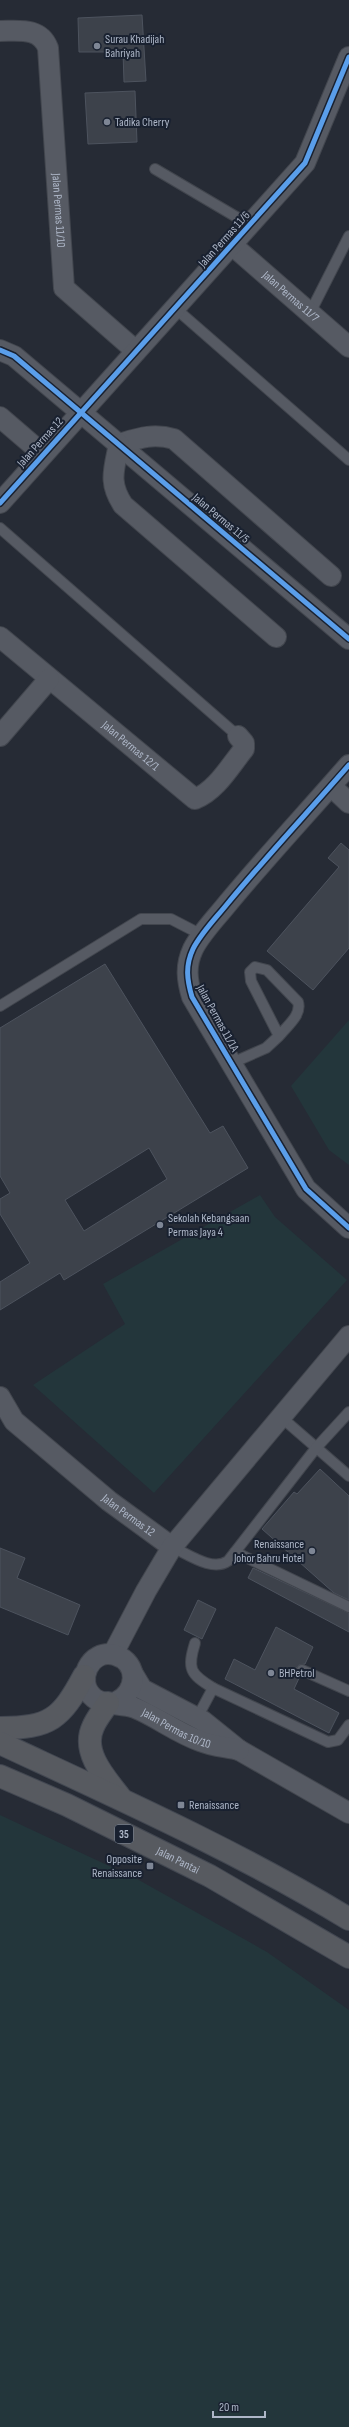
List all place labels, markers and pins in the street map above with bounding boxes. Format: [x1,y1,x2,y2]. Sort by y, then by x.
place label: Surau Khadijah Bahriyah [105,32,164,61]
marker: Surau Khadijah Bahriyah [92,41,102,51]
place label: Tadika Cherry [115,115,170,130]
marker: Tadika Cherry [102,117,112,127]
place label: Sekolah Kebangsaan Permas Jaya 4 [168,1211,249,1240]
marker: Sekolah Kebangsaan Permas Jaya 4 [155,1220,165,1230]
place label: Renaissance Johor Bahru Hotel [233,1537,304,1566]
marker: Renaissance Johor Bahru Hotel [307,1546,317,1556]
place label: BHPetrol [279,1666,314,1681]
marker: BHPetrol [266,1668,276,1678]
place label: Renaissance [189,1798,239,1813]
marker: Renaissance [176,1800,186,1810]
place label: Opposite Renaissance [92,1852,142,1881]
marker: Opposite Renaissance [145,1861,155,1871]

